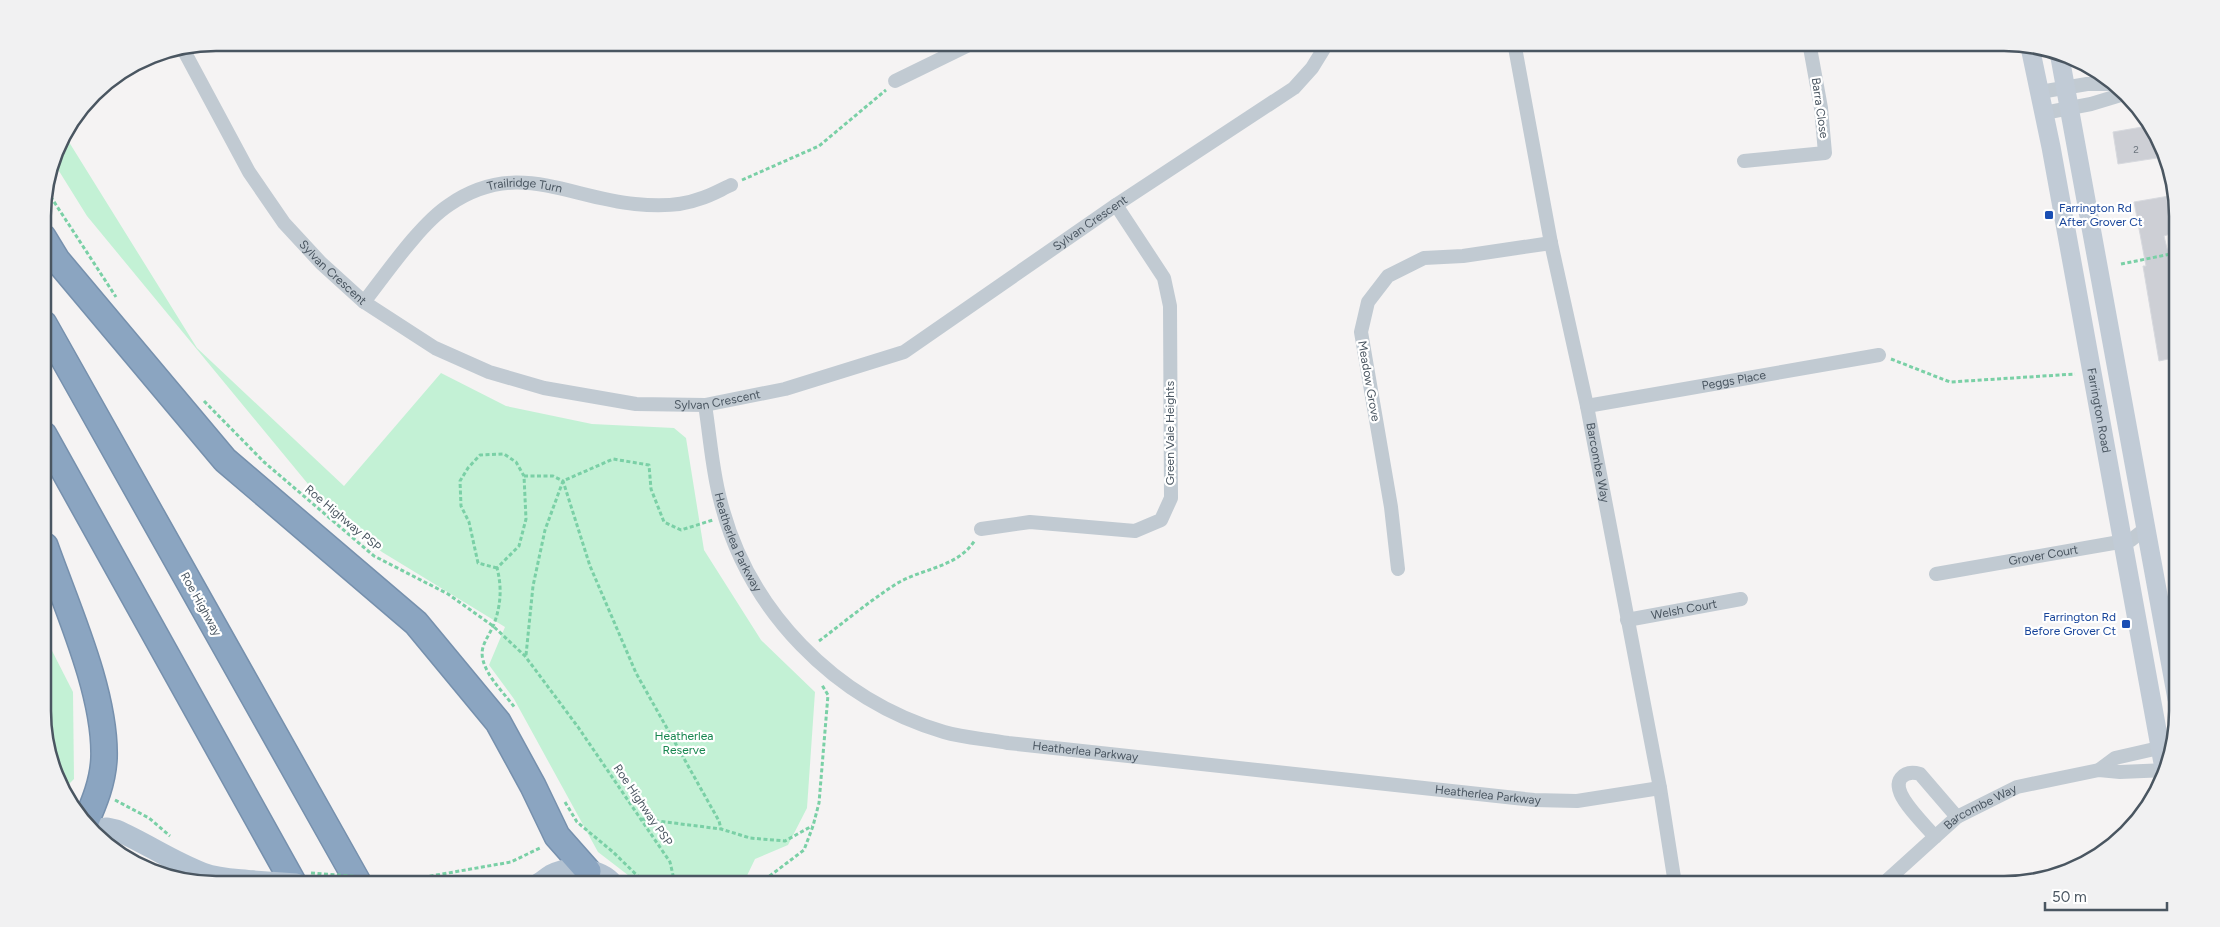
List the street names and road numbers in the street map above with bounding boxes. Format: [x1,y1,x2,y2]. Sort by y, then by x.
street label: Barra Close [1809,77,1831,140]
street label: Trailridge Turn [486,176,564,196]
street label: Sylvan Crescent [1050,192,1130,254]
street label: Sylvan Crescent [296,237,370,308]
street label: Meadow Grove [1355,340,1383,423]
street label: Farrington Road [2084,367,2113,454]
street label: Peggs Place [1701,368,1767,393]
street label: Green Vale Heights [1163,380,1177,485]
street label: Sylvan Crescent [674,387,762,412]
street label: Barcombe Way [1583,421,1612,505]
street label: Roe Highway PSP [302,482,384,554]
street label: Heatherlea Parkway [712,491,765,595]
street label: Grover Court [2007,542,2080,568]
street label: Roe Highway [178,570,225,639]
street label: Welsh Court [1650,597,1718,622]
street label: Heatherlea Parkway [1032,739,1140,764]
street label: Roe Highway PSP [611,762,675,848]
street label: Barcombe Way [1941,781,2020,833]
street label: Heatherlea Parkway [1434,782,1542,807]

